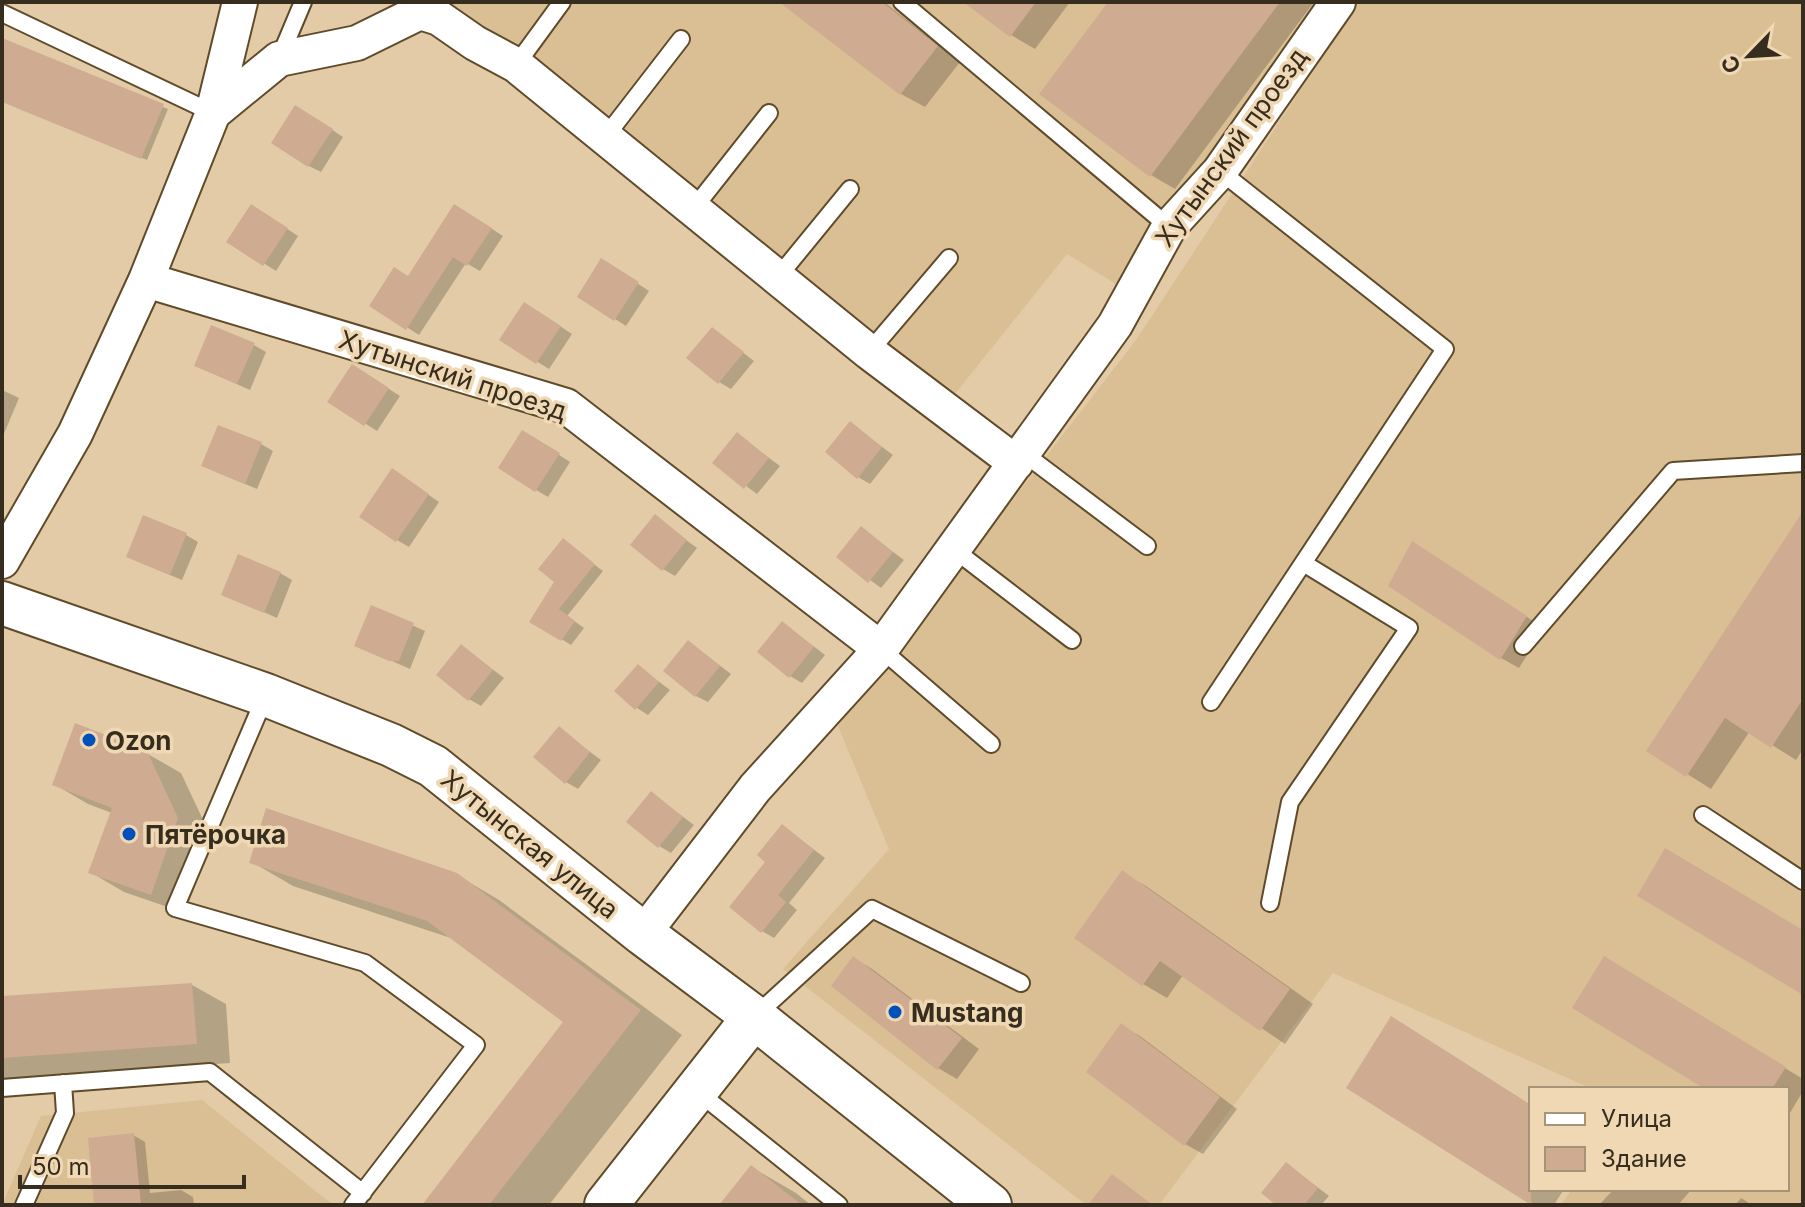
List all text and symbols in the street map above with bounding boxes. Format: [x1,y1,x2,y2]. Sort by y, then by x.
north arrow [1709,16,1789,96]
street label: Хутынский проезд [1149,42,1313,252]
text: С [1716,52,1746,77]
street label: Хутынский проезд [335,324,571,426]
place label: Ozon [105,725,172,756]
marker: Ozon [80,731,98,749]
street label: Хутынская улица [435,763,625,925]
place label: Пятёрочка [145,819,286,850]
marker: Пятёрочка [120,825,138,843]
place label: Mustang [911,997,1023,1028]
marker: Mustang [886,1003,904,1021]
legend [1529,1087,1789,1191]
text: Улица [1601,1104,1672,1133]
scale bar [20,1139,244,1189]
text: Здание [1601,1144,1687,1173]
text: 50 m [32,1152,90,1181]

